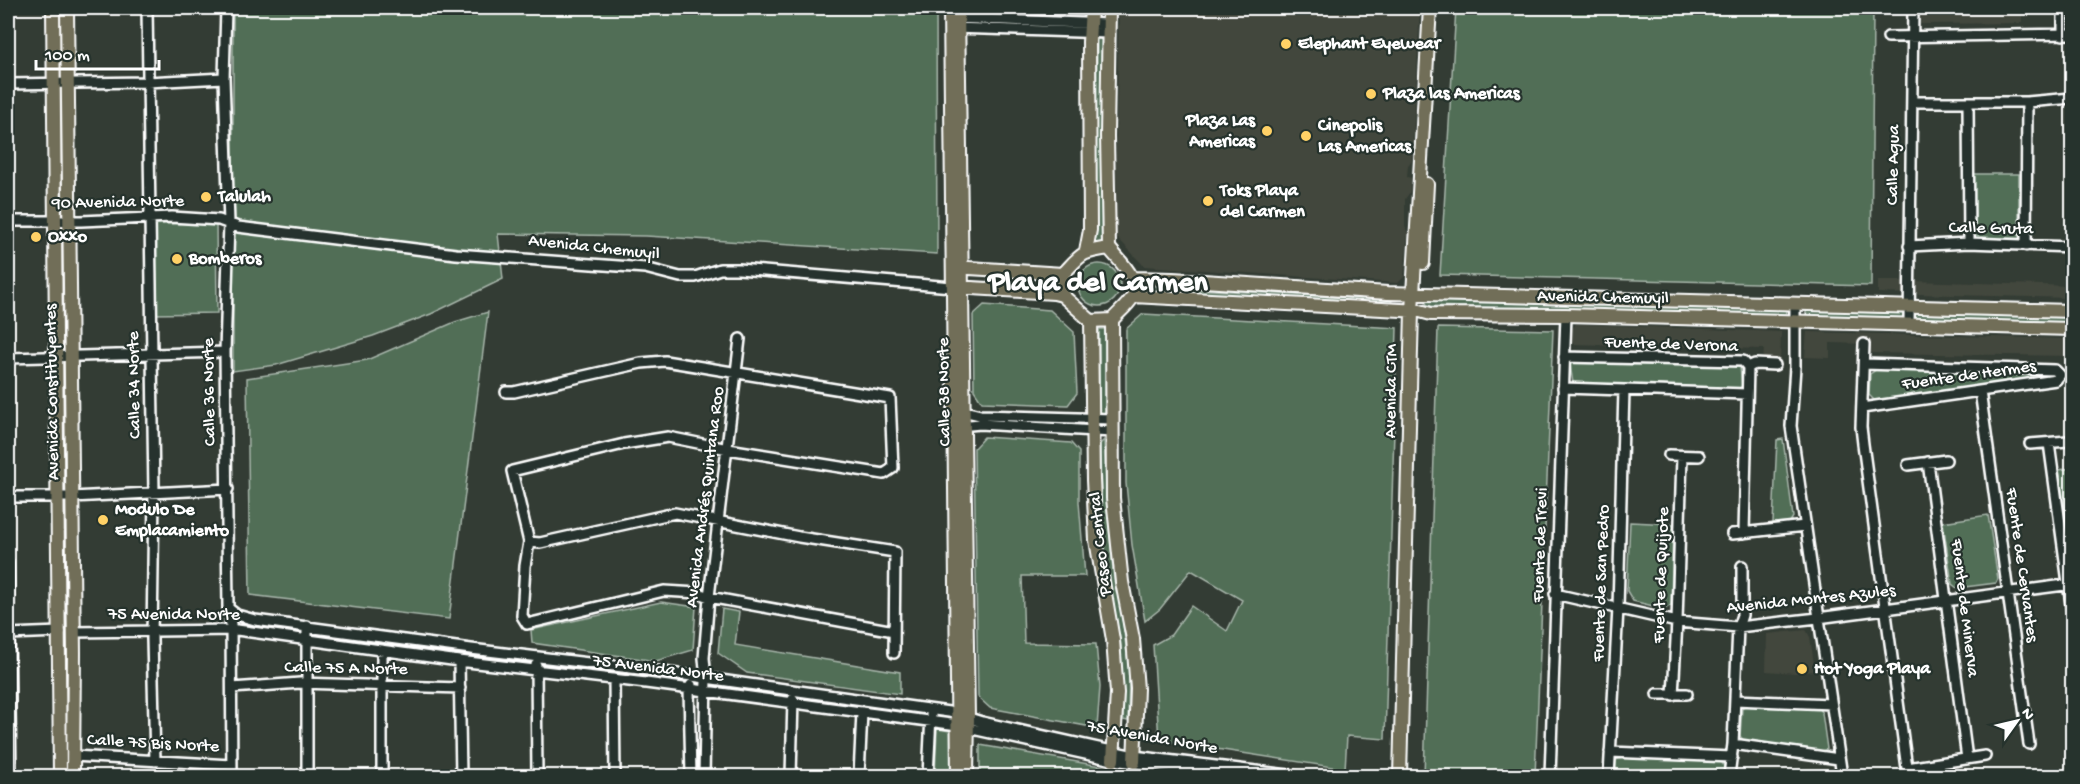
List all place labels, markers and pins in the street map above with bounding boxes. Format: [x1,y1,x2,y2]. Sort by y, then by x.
place label: Elephant Eyewear [1298,34,1443,55]
marker: Elephant Eyewear [1279,37,1293,51]
place label: Plaza las Americas [1382,84,1521,105]
marker: Plaza las Americas [1364,87,1378,101]
place label: Plaza Las Americas [1185,111,1256,153]
place label: Cinepolis Las Americas [1317,116,1413,158]
marker: Plaza Las Americas [1260,124,1274,138]
marker: Cinepolis Las Americas [1299,129,1313,143]
place label: Toks Playa del Carmen [1218,181,1305,223]
place label: Talulah [216,187,271,208]
marker: Talulah [199,190,213,204]
marker: Toks Playa del Carmen [1201,194,1215,208]
place label: Oxxo [48,227,88,248]
marker: Oxxo [29,230,43,244]
place label: Bomberos [188,249,263,270]
marker: Bomberos [170,252,184,266]
place label: Modulo De Emplacamiento [115,500,230,542]
marker: Modulo De Emplacamiento [96,513,110,527]
place label: Hot Yoga Playa [1814,659,1931,680]
marker: Hot Yoga Playa [1795,662,1809,676]

